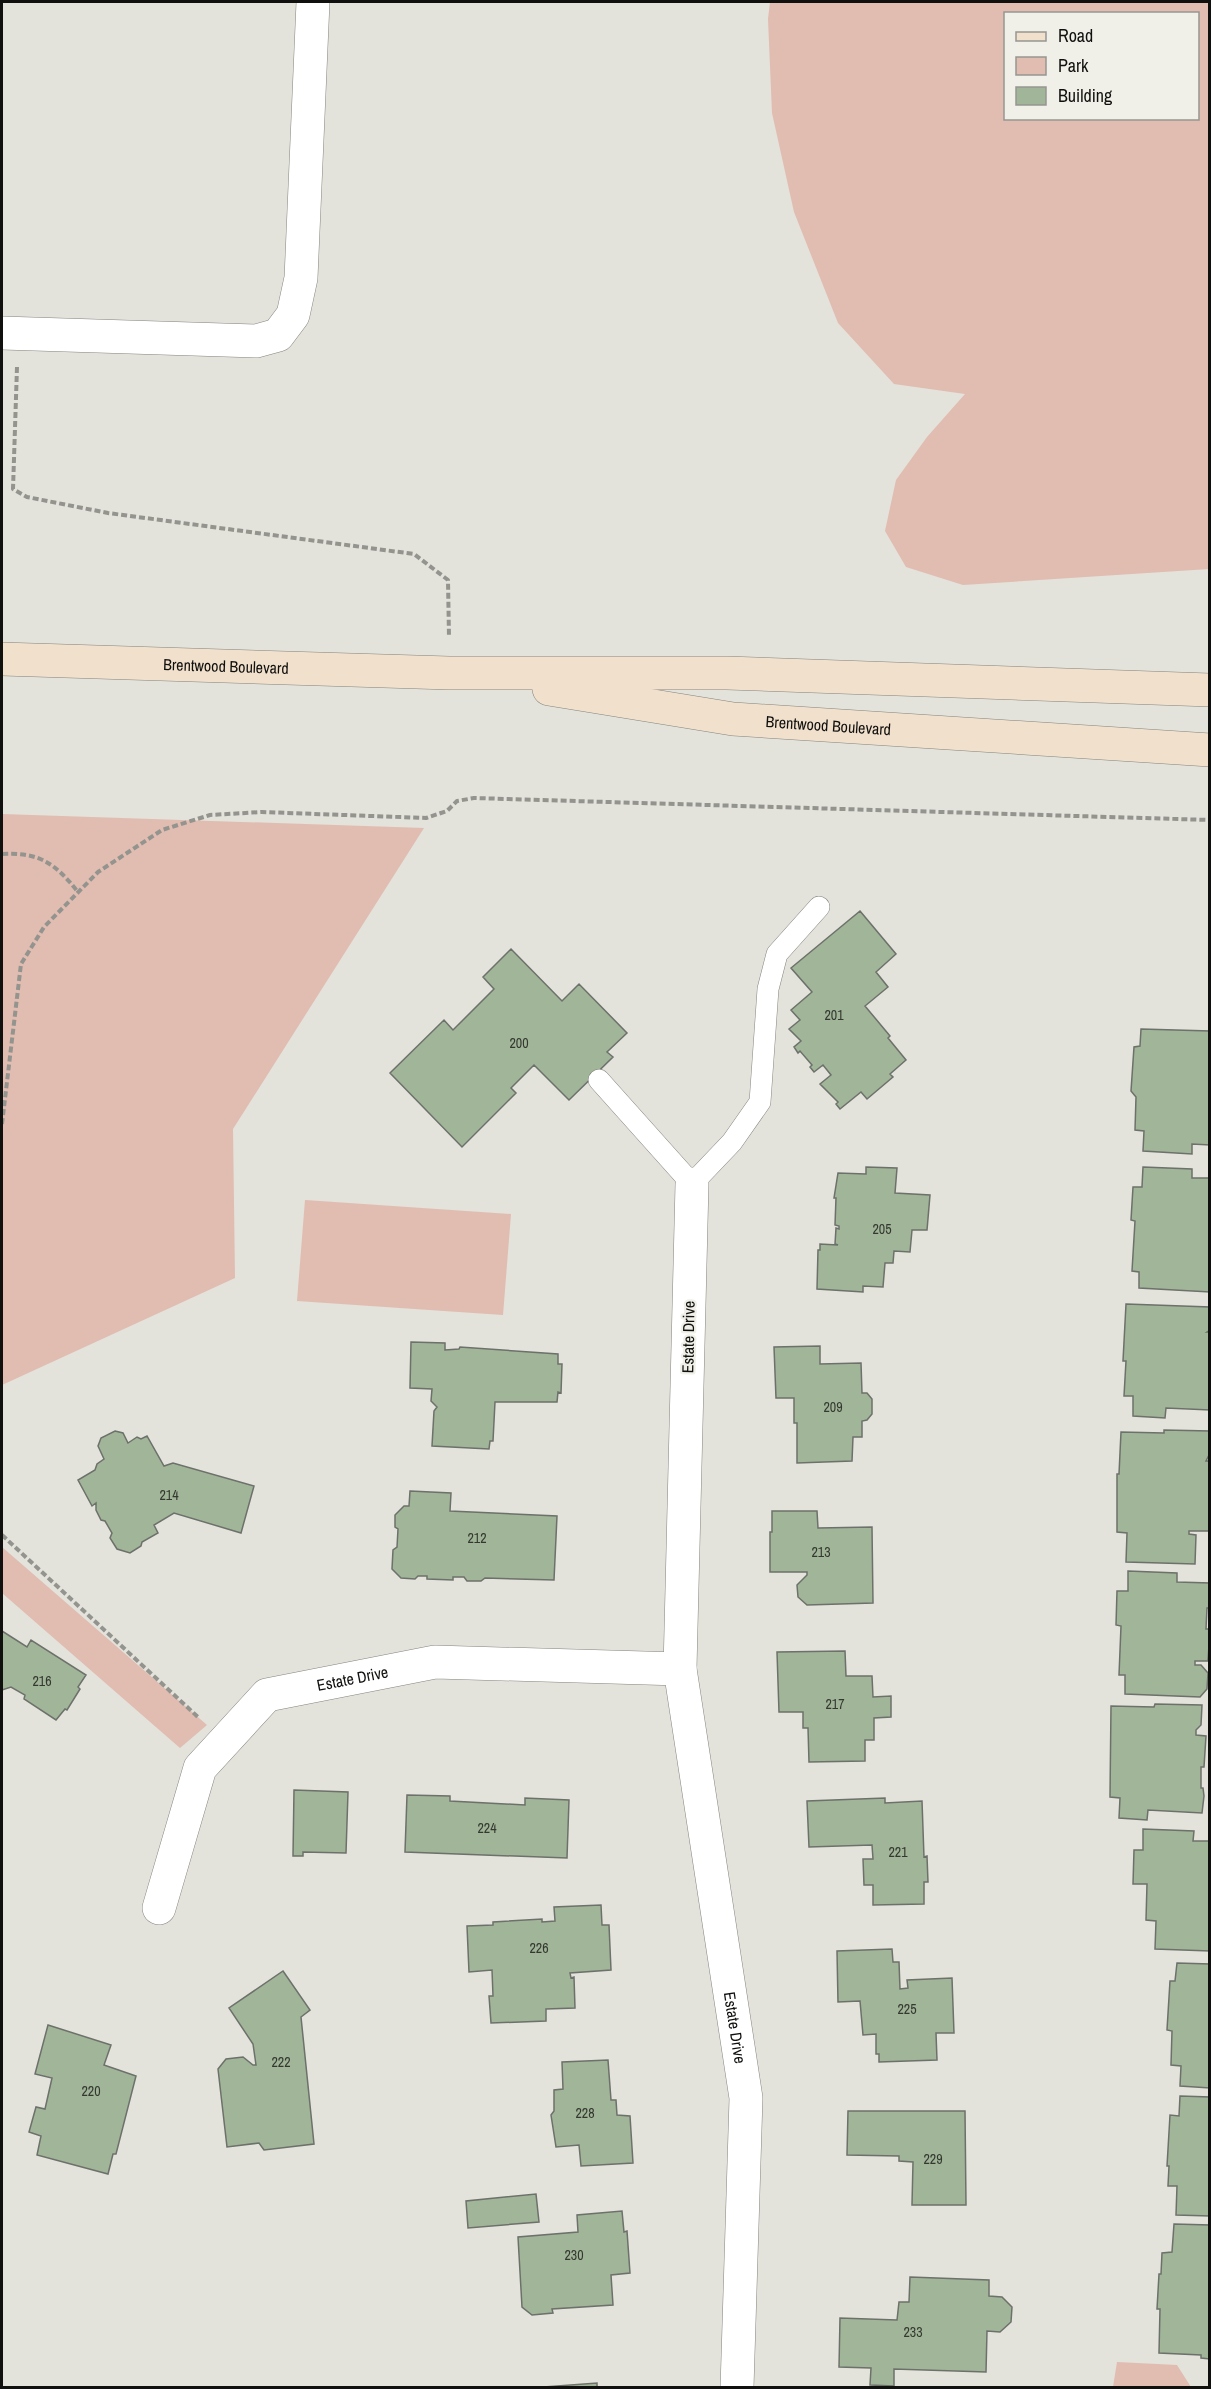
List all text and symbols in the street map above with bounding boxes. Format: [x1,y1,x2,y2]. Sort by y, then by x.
legend [1004,12,1199,120]
text: Road [1058,23,1093,48]
text: Park [1058,53,1089,78]
text: Building [1058,83,1113,108]
street label: Brentwood Boulevard [163,653,289,679]
street label: Brentwood Boulevard [765,710,892,740]
house number: 201 [824,1006,844,1024]
house number: 200 [509,1034,529,1052]
house number: 205 [872,1220,892,1238]
street label: Estate Drive [676,1301,700,1373]
house number: 209 [823,1398,843,1416]
house number: 214 [159,1486,179,1504]
house number: 212 [467,1529,487,1547]
house number: 213 [811,1543,831,1561]
street label: Estate Drive [315,1660,390,1696]
house number: 216 [32,1672,52,1690]
house number: 217 [825,1695,845,1713]
house number: 224 [477,1819,497,1837]
house number: 221 [888,1843,908,1861]
house number: 226 [529,1939,549,1957]
street label: Estate Drive [719,1990,752,2065]
house number: 225 [897,2000,917,2018]
house number: 222 [271,2053,291,2071]
house number: 220 [81,2082,101,2100]
house number: 228 [575,2104,595,2122]
house number: 229 [923,2150,943,2168]
house number: 230 [564,2246,584,2264]
house number: 233 [903,2323,923,2341]

